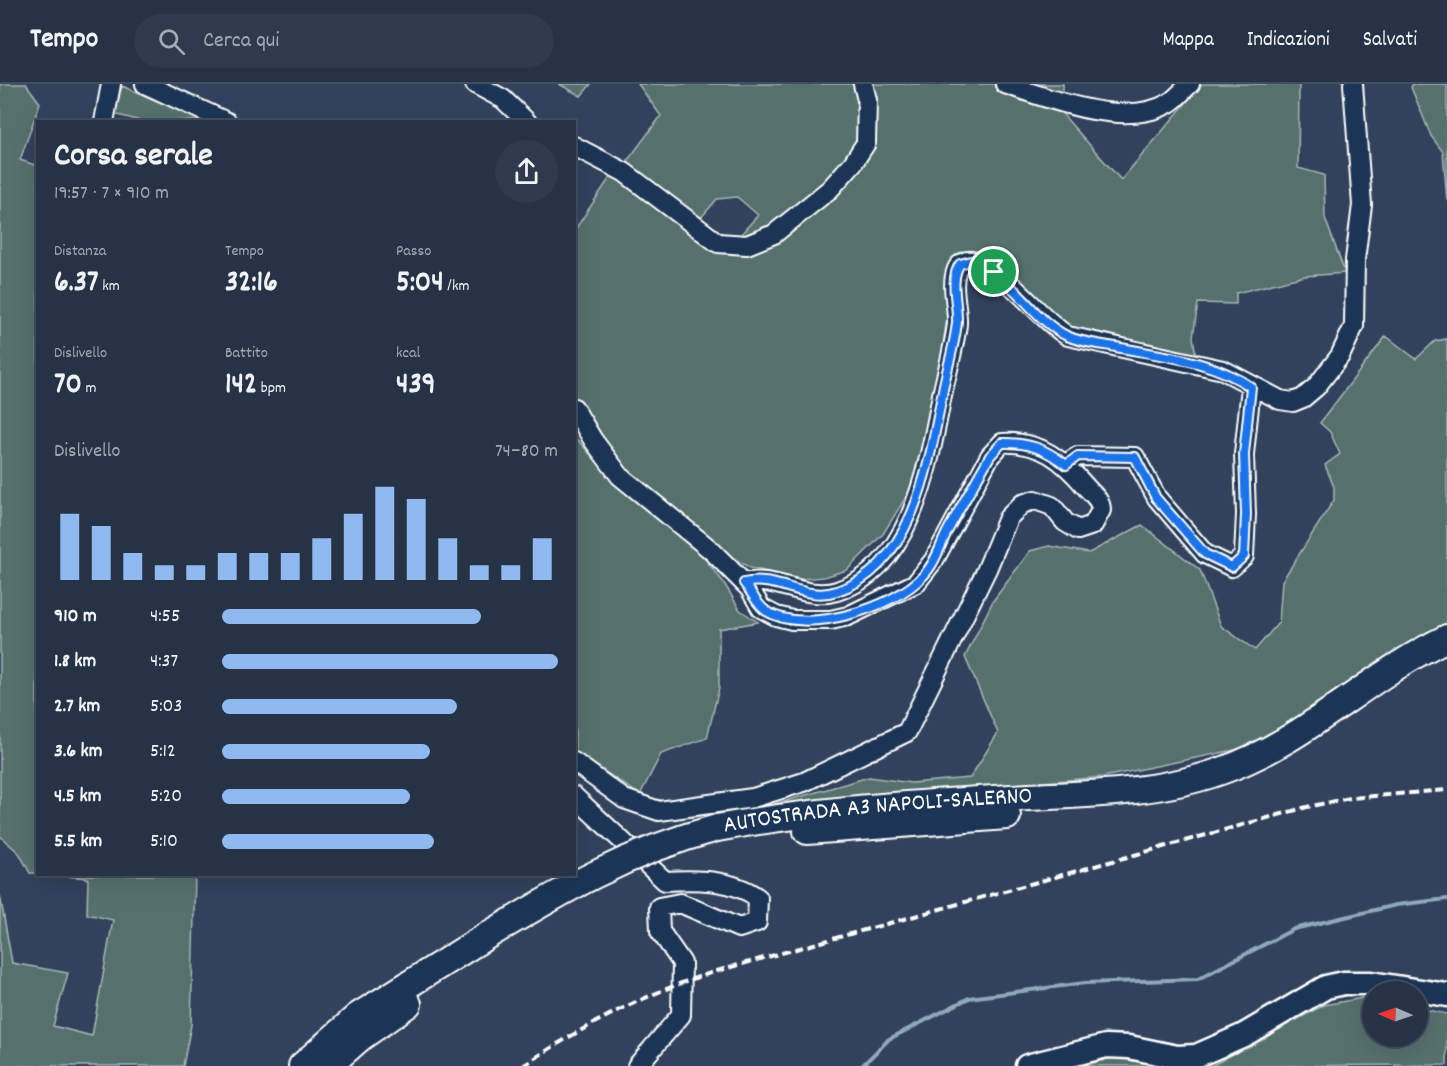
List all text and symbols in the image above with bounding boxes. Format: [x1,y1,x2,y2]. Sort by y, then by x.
search box [134,14,554,68]
text: Tempo [30,21,98,61]
icon: search [155,25,188,58]
text: Cerca qui [203,26,279,57]
text: Mappa [1162,26,1214,56]
text: Indicazioni [1247,26,1330,56]
text: Salvati [1363,26,1417,56]
text: Corsa serale [54,134,213,181]
button: share [495,140,558,203]
text: 19:57 · 7 × 910 m [54,180,169,208]
text: Distanza [54,240,106,263]
text: Tempo [225,240,264,263]
text: Passo [396,240,431,263]
pin [968,246,1019,297]
icon: arrive [977,255,1010,288]
text: 6.37 [54,263,99,306]
text: 32:16 [225,263,278,306]
text: 5:04 [396,263,444,306]
text: km [99,275,120,298]
text: /km [444,275,469,298]
text: Dislivello [54,342,107,365]
text: Battito [225,342,268,365]
text: kcal [396,342,420,365]
text: 70 [54,365,82,408]
text: 142 [225,365,257,408]
text: 439 [396,365,436,408]
text: m [82,377,97,400]
text: bpm [257,377,286,400]
text: Dislivello [54,438,120,466]
text: 74–80 m [495,438,558,466]
text: 910 m [54,603,97,631]
text: 4:55 [150,603,180,631]
text: 1.8 km [54,648,96,676]
text: 4:37 [150,648,178,676]
text: 2.7 km [54,693,100,721]
text: 5:03 [150,693,182,721]
text: 3.6 km [54,738,103,766]
text: 5:12 [150,738,176,766]
street label: AUTOSTRADA A3 NAPOLI-SALERNO [721,780,1033,843]
text: 4.5 km [54,783,101,811]
text: 5:20 [150,783,182,811]
text: 5.5 km [54,828,102,856]
text: 5:10 [150,828,178,856]
north arrow [1362,981,1428,1047]
map controls [1362,981,1428,1047]

